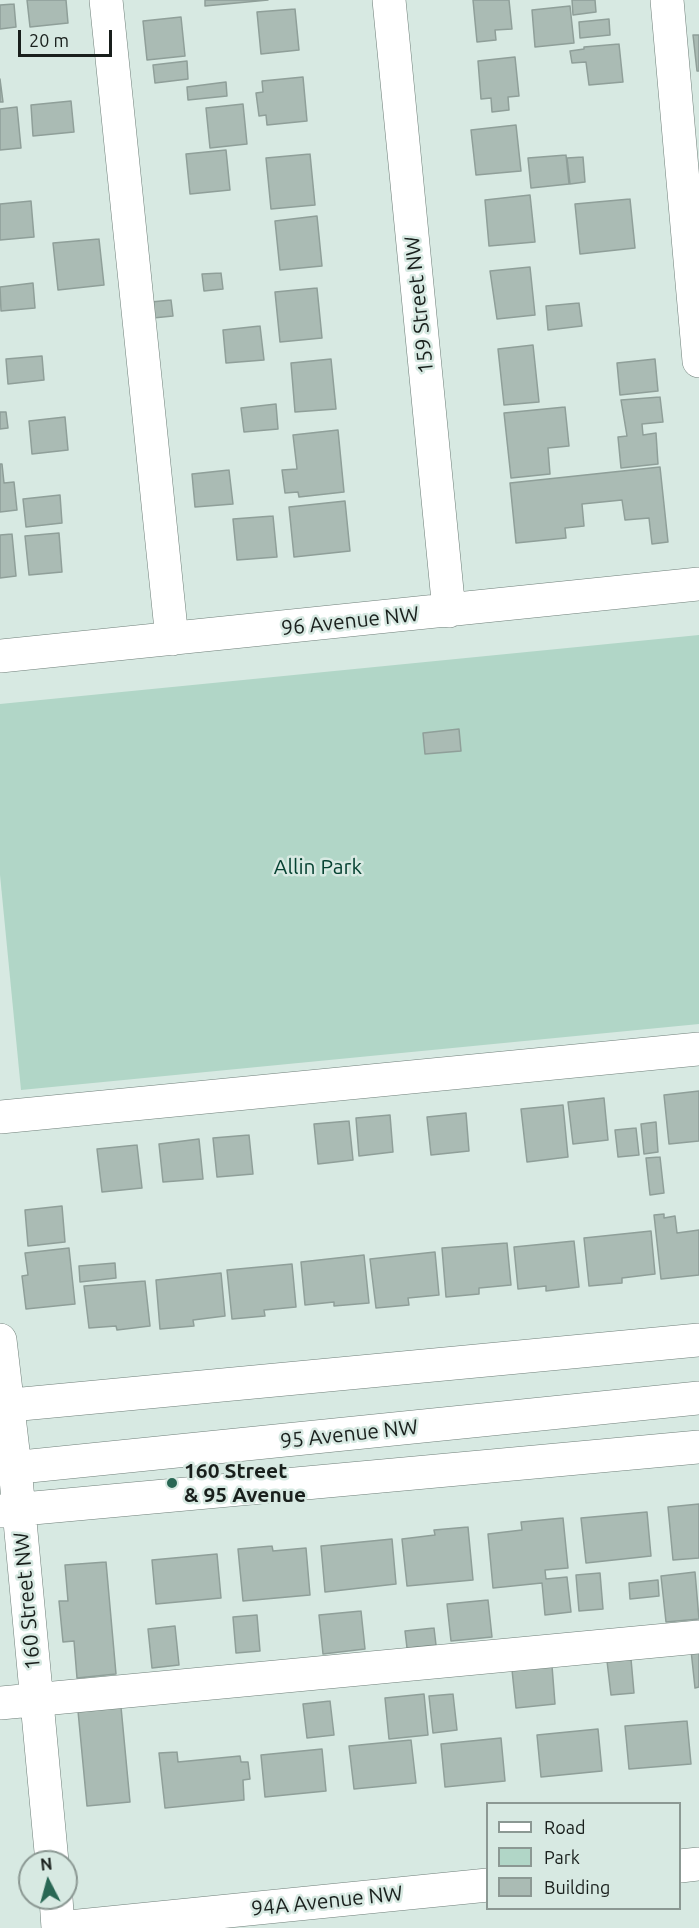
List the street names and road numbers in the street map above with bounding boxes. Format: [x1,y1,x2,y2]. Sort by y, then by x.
street label: 159 Street NW [399,235,439,375]
street label: 96 Avenue NW [280,601,420,641]
street label: 95 Avenue NW [279,1414,419,1454]
street label: 160 Street NW [8,1531,46,1671]
street label: 94A Avenue NW [250,1881,404,1921]

